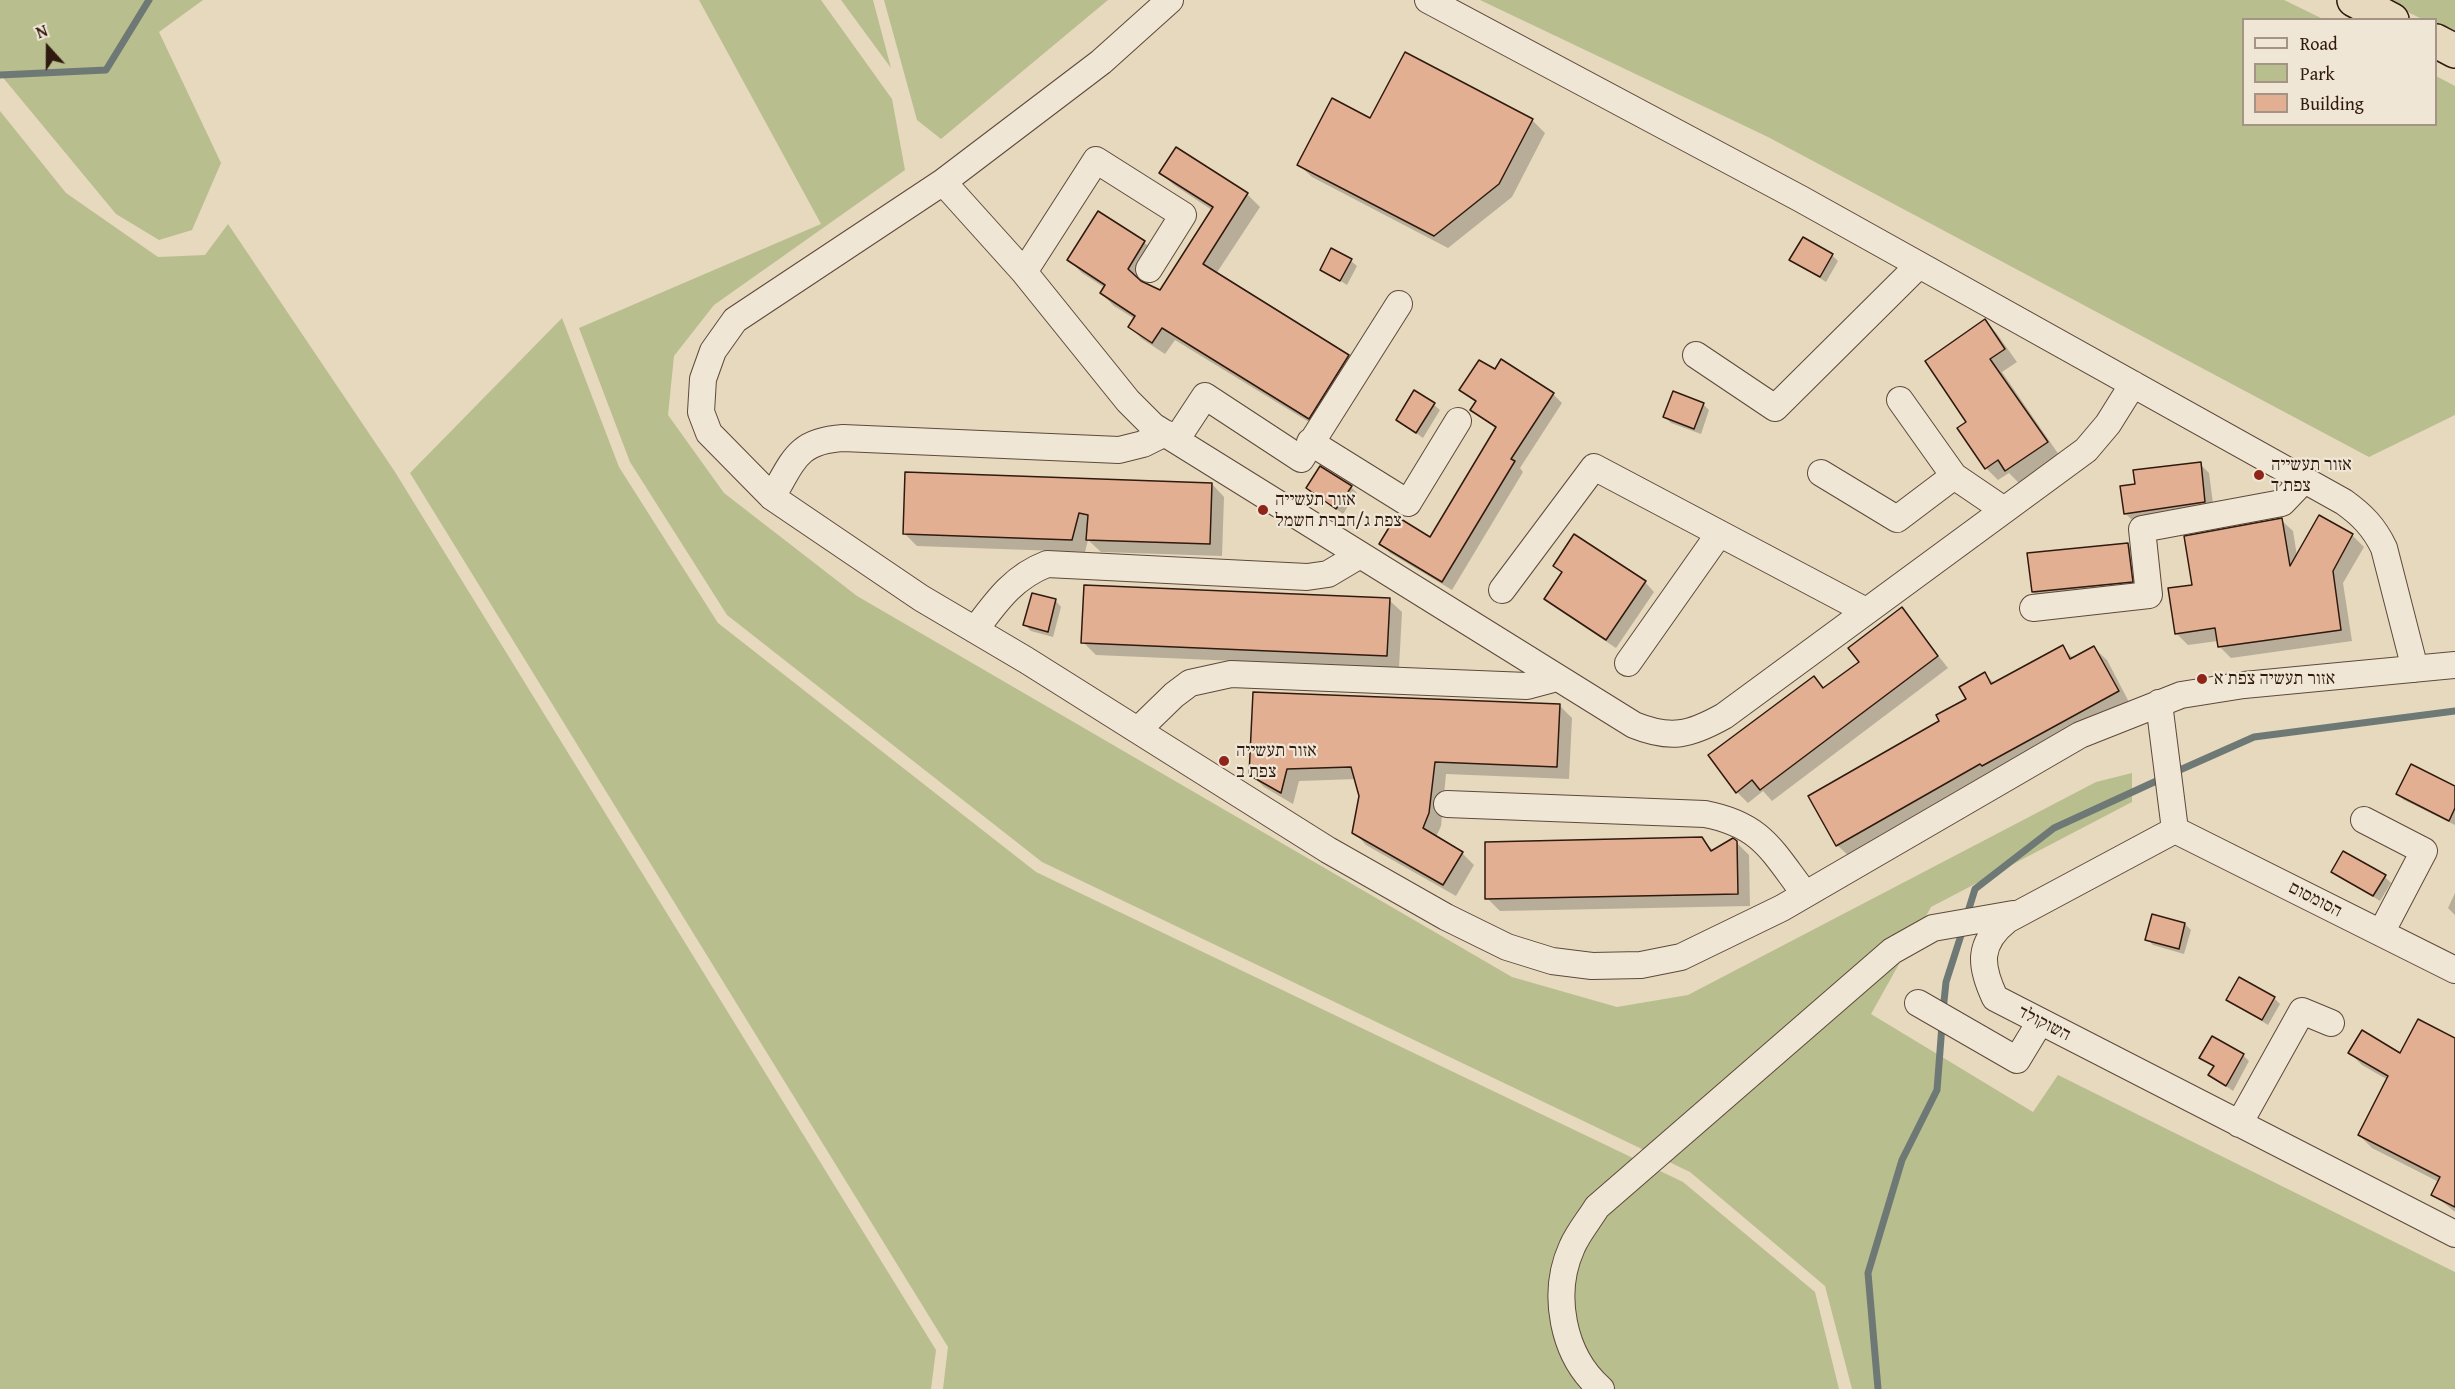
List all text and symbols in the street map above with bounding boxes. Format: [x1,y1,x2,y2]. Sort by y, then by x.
north arrow [18,18,78,78]
text: N [32,18,51,44]
legend [2242,18,2437,126]
text: Road [2300,30,2338,57]
text: Park [2300,60,2335,87]
text: Building [2300,90,2364,117]
place label: אזור תעשייה צפת ד [2271,454,2352,496]
marker: אזור תעשייה צפת ד [2252,468,2266,482]
place label: אזור תעשייה צפת ג/חברת חשמל [1275,489,1402,532]
marker: אזור תעשייה צפת ג/חברת חשמל [1256,503,1270,517]
place label: אזור תעשיה צפת א [2214,668,2335,690]
marker: אזור תעשיה צפת א [2195,672,2209,686]
place label: אזור תעשייה צפת ב [1236,740,1317,783]
marker: אזור תעשייה צפת ב [1217,754,1231,768]
street label: הסומסום [2285,877,2345,923]
street label: השוקולד [2014,1002,2074,1046]

